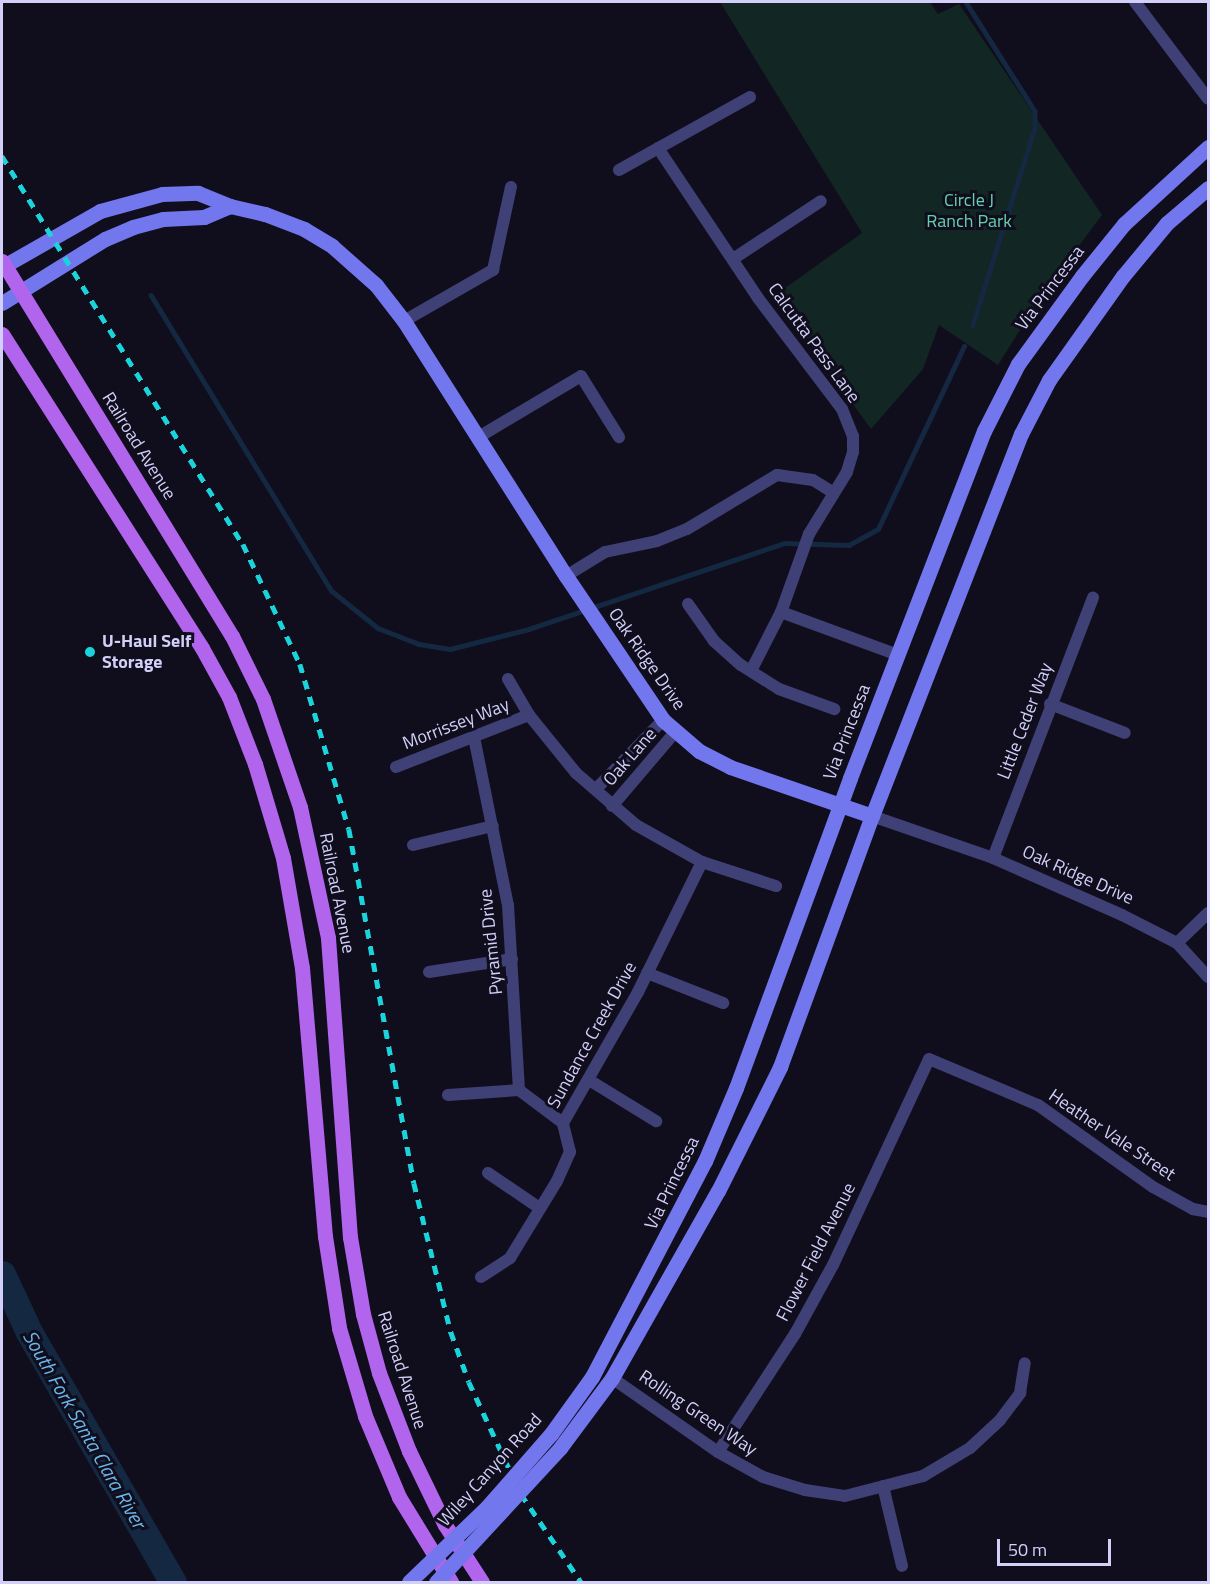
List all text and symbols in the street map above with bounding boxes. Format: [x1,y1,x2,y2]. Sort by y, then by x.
park label: Circle J Ranch Park [926,190,1012,232]
street label: Via Princessa [1011,241,1089,335]
street label: Calcutta Pass Lane [763,279,865,407]
street label: Railroad Avenue [97,388,181,504]
street label: Oak Ridge Drive [604,604,690,714]
place label: U-Haul Self Storage [102,631,192,674]
marker: U-Haul Self Storage [83,645,97,659]
street label: Little Ceder Way [993,660,1057,782]
street label: Via Princessa [819,681,875,783]
street label: Morrissey Way [400,694,512,754]
street label: Oak Lane [599,724,661,790]
street label: Railroad Avenue [315,831,359,955]
street label: Oak Ridge Drive [1019,841,1137,909]
street label: Pyramid Drive [475,888,507,996]
street label: Sundance Creek Drive [543,958,641,1112]
street label: Heather Vale Street [1045,1085,1179,1185]
street label: Via Princessa [640,1133,704,1233]
street label: Flower Field Avenue [772,1179,860,1325]
street label: Railroad Avenue [373,1308,431,1432]
water label: South Fork Santa Clara River [18,1326,152,1532]
street label: Rolling Green Way [635,1366,761,1460]
street label: Wiley Canyon Road [434,1409,546,1531]
scale bar [1000,1527,1114,1565]
text: 50 m [1008,1536,1047,1563]

